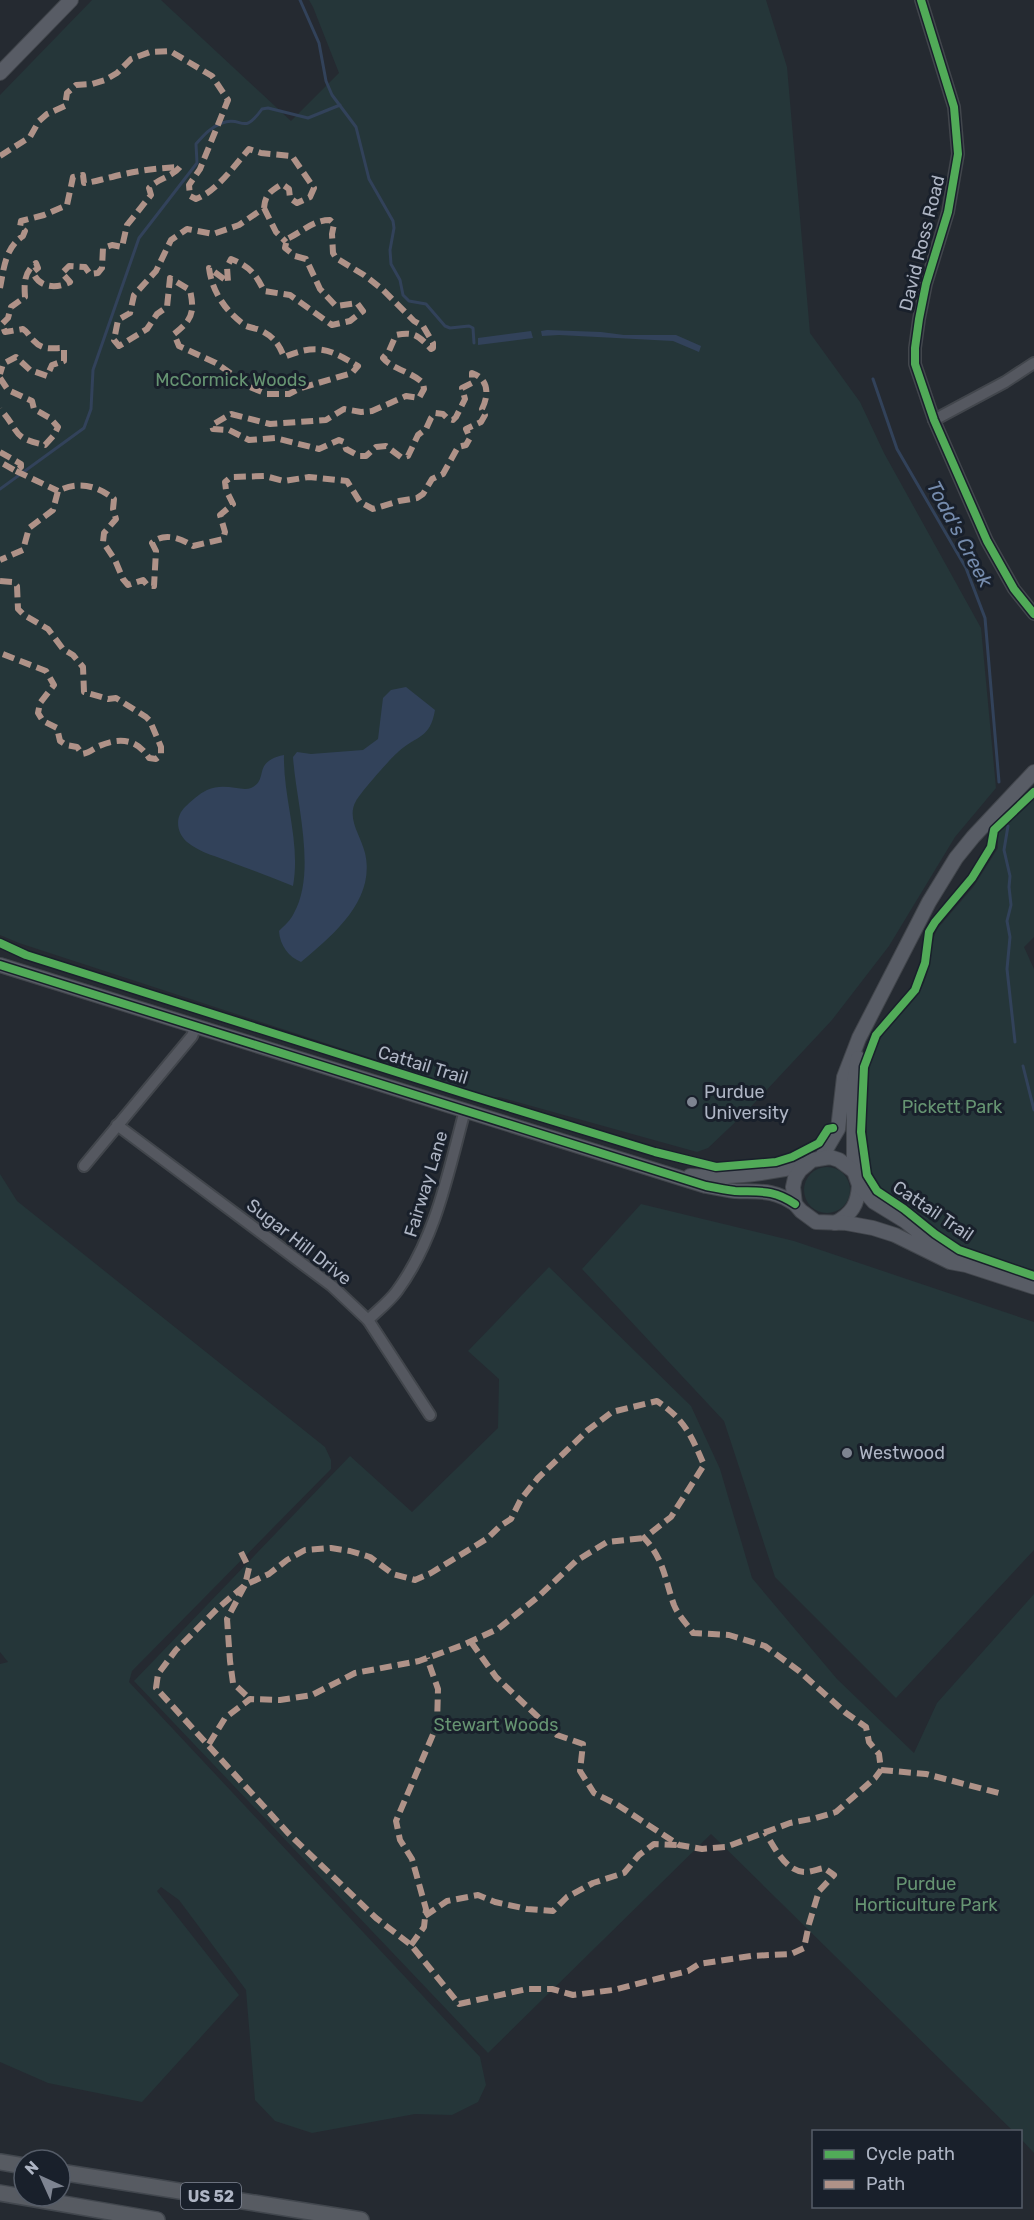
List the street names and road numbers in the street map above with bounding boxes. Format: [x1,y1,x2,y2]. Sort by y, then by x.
street label: David Ross Road [895,173,949,313]
street label: Cattail Trail [375,1041,471,1089]
street label: Fairway Lane [399,1128,453,1240]
street label: Cattail Trail [888,1176,978,1246]
street label: Sugar Hill Drive [242,1194,356,1290]
road number: US 52 [181,2183,241,2209]

